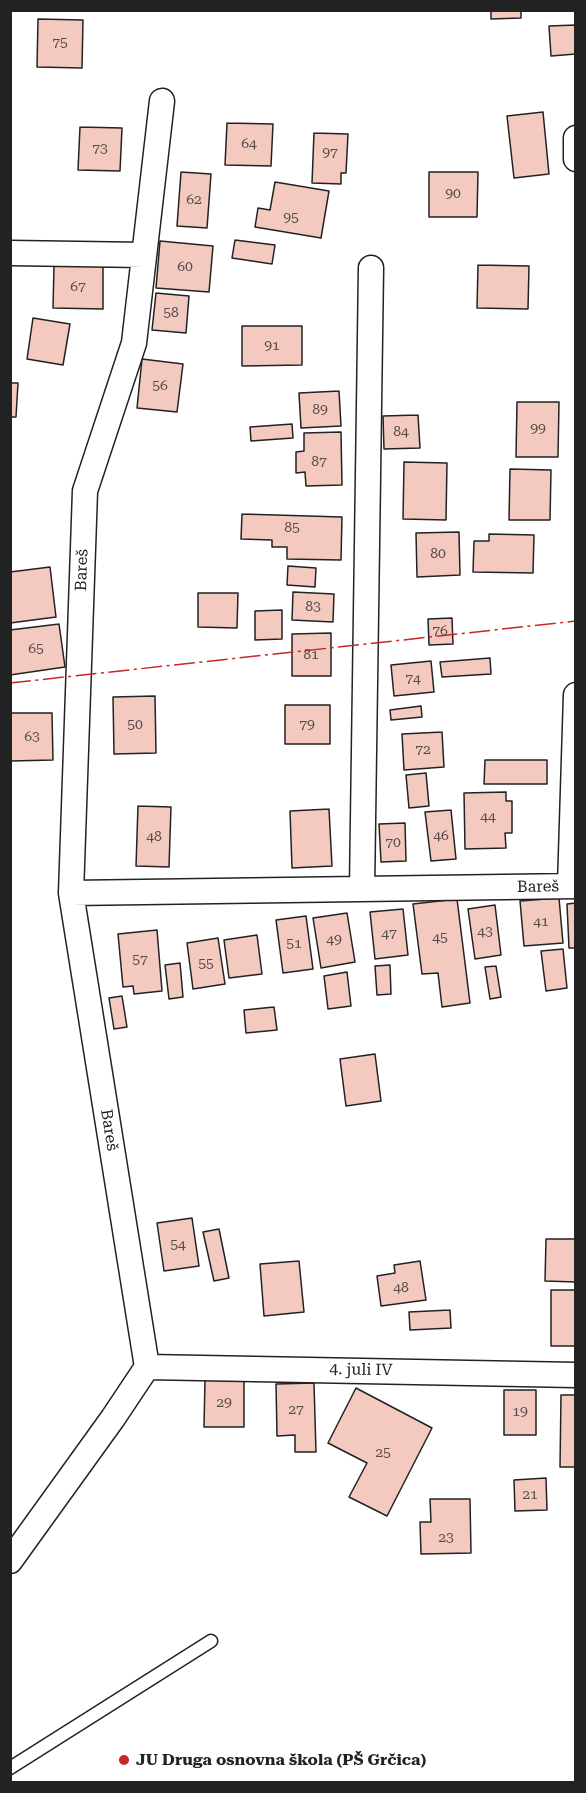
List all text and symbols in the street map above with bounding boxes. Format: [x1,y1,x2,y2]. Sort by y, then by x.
house number: 75 [52,35,68,51]
house number: 64 [241,136,257,152]
house number: 73 [92,141,108,157]
house number: 97 [322,145,338,161]
house number: 90 [445,186,461,202]
house number: 62 [186,192,202,208]
house number: 95 [283,210,299,226]
house number: 60 [177,259,193,275]
house number: 67 [70,279,86,295]
house number: 58 [163,305,179,321]
house number: 91 [264,338,280,354]
house number: 56 [152,378,168,394]
house number: 89 [312,402,328,418]
house number: 99 [530,421,546,437]
house number: 84 [393,424,409,440]
house number: 87 [311,454,327,470]
house number: 85 [284,520,300,536]
house number: 80 [430,546,446,562]
street label: Bareš [72,549,92,591]
house number: 83 [305,599,321,615]
house number: 76 [432,623,448,639]
house number: 65 [28,641,44,657]
house number: 81 [303,647,319,663]
house number: 74 [405,671,421,687]
house number: 50 [127,717,143,733]
house number: 79 [299,717,315,733]
house number: 63 [24,729,40,745]
house number: 72 [415,742,431,758]
house number: 44 [480,809,496,825]
house number: 46 [433,828,449,844]
house number: 48 [146,829,162,845]
house number: 70 [385,835,401,851]
street label: Bareš [517,877,559,897]
house number: 41 [533,914,549,930]
house number: 43 [477,924,493,940]
house number: 47 [381,926,397,942]
house number: 45 [432,930,448,946]
house number: 49 [326,932,342,948]
house number: 51 [286,936,302,952]
house number: 57 [132,952,148,968]
house number: 55 [198,956,214,972]
street label: Bareš [96,1108,122,1152]
house number: 54 [170,1237,186,1253]
house number: 48 [393,1280,409,1296]
street label: 4. juli IV [329,1360,393,1380]
house number: 29 [216,1395,232,1411]
house number: 27 [288,1402,304,1418]
house number: 19 [512,1404,528,1420]
house number: 25 [375,1445,391,1461]
house number: 21 [522,1487,538,1503]
house number: 23 [438,1530,454,1546]
place label: JU Druga osnovna škola (PŠ Grčica) [136,1750,426,1770]
marker: JU Druga osnovna škola (PŠ Grčica) [117,1753,131,1767]

